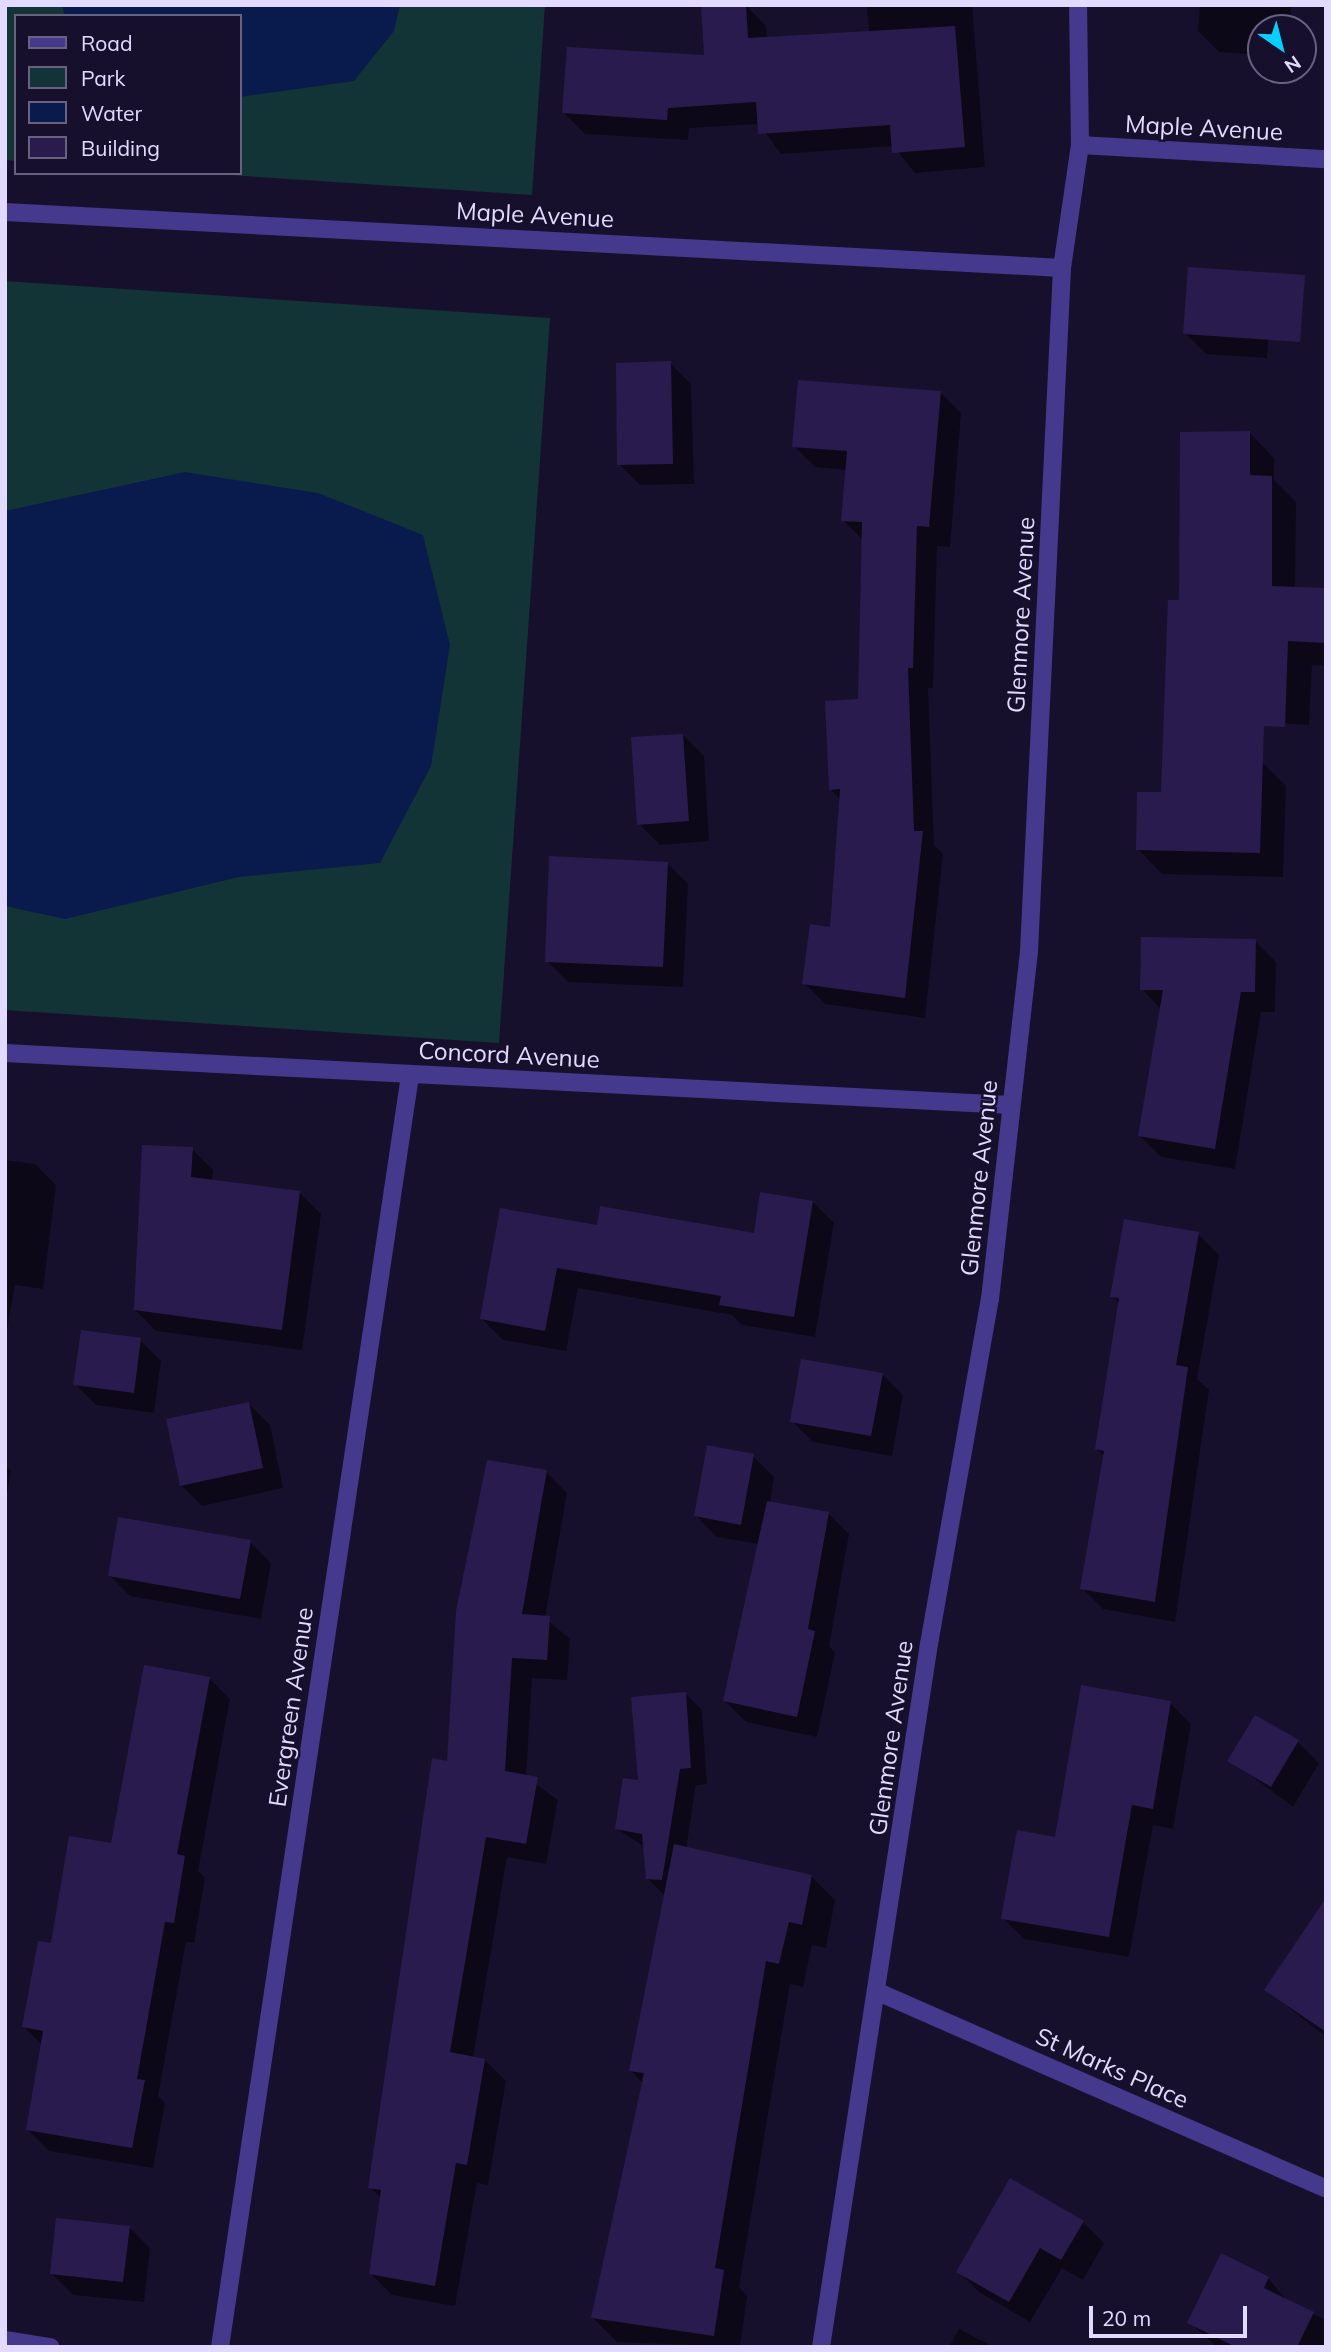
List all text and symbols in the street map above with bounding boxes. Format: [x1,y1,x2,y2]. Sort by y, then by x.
legend [14,14,242,175]
north arrow [1247,14,1317,84]
text: Road [81,30,132,56]
text: N [1280,51,1306,79]
text: Park [81,65,125,91]
text: Water [81,100,142,126]
street label: Maple Avenue [1124,109,1284,147]
text: Building [81,135,160,161]
street label: Maple Avenue [455,196,615,234]
street label: Glenmore Avenue [1001,516,1041,714]
street label: Concord Avenue [418,1036,600,1074]
street label: Glenmore Avenue [954,1079,1004,1277]
street label: Evergreen Avenue [263,1605,319,1809]
street label: Glenmore Avenue [863,1639,919,1837]
street label: St Marks Place [1031,2021,1193,2115]
scale bar [1093,2292,1250,2336]
text: 20 m [1102,2305,1151,2331]

